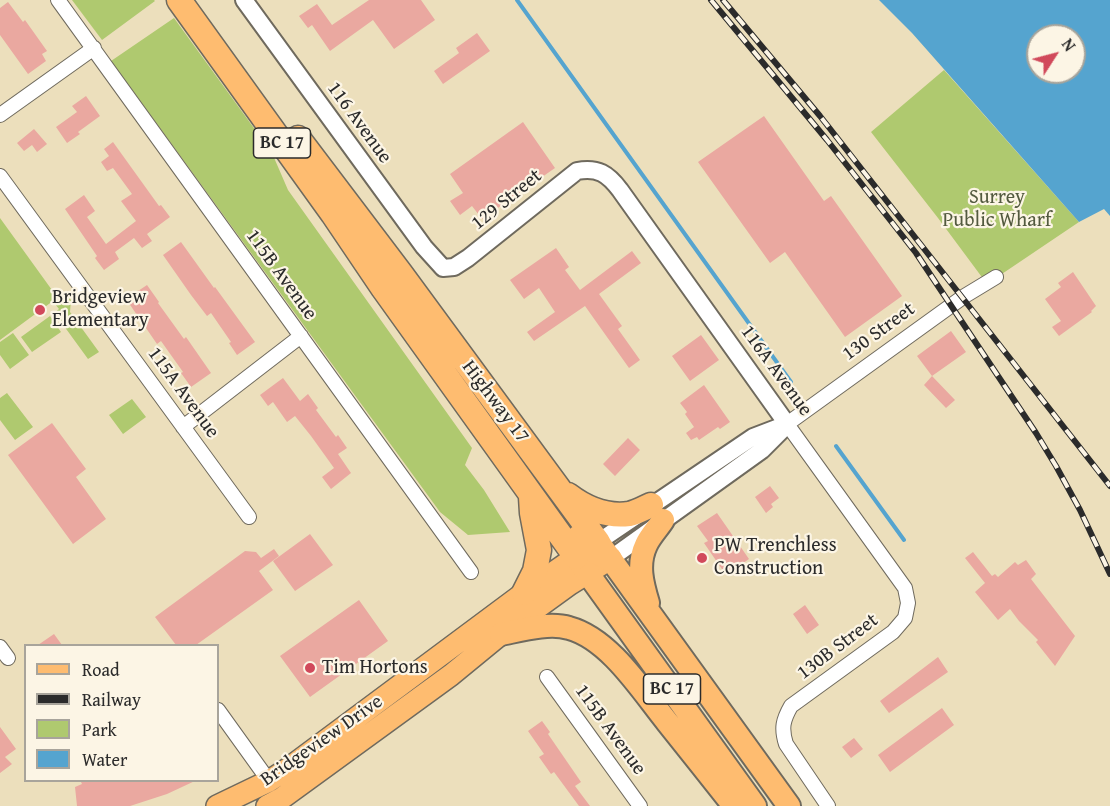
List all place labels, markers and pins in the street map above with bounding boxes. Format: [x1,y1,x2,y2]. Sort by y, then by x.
place label: Bridgeview Elementary [52,286,149,333]
marker: Bridgeview Elementary [33,303,47,317]
place label: PW Trenchless Construction [714,534,837,581]
marker: PW Trenchless Construction [695,551,709,565]
place label: Tim Hortons [322,656,428,680]
marker: Tim Hortons [303,661,317,675]

